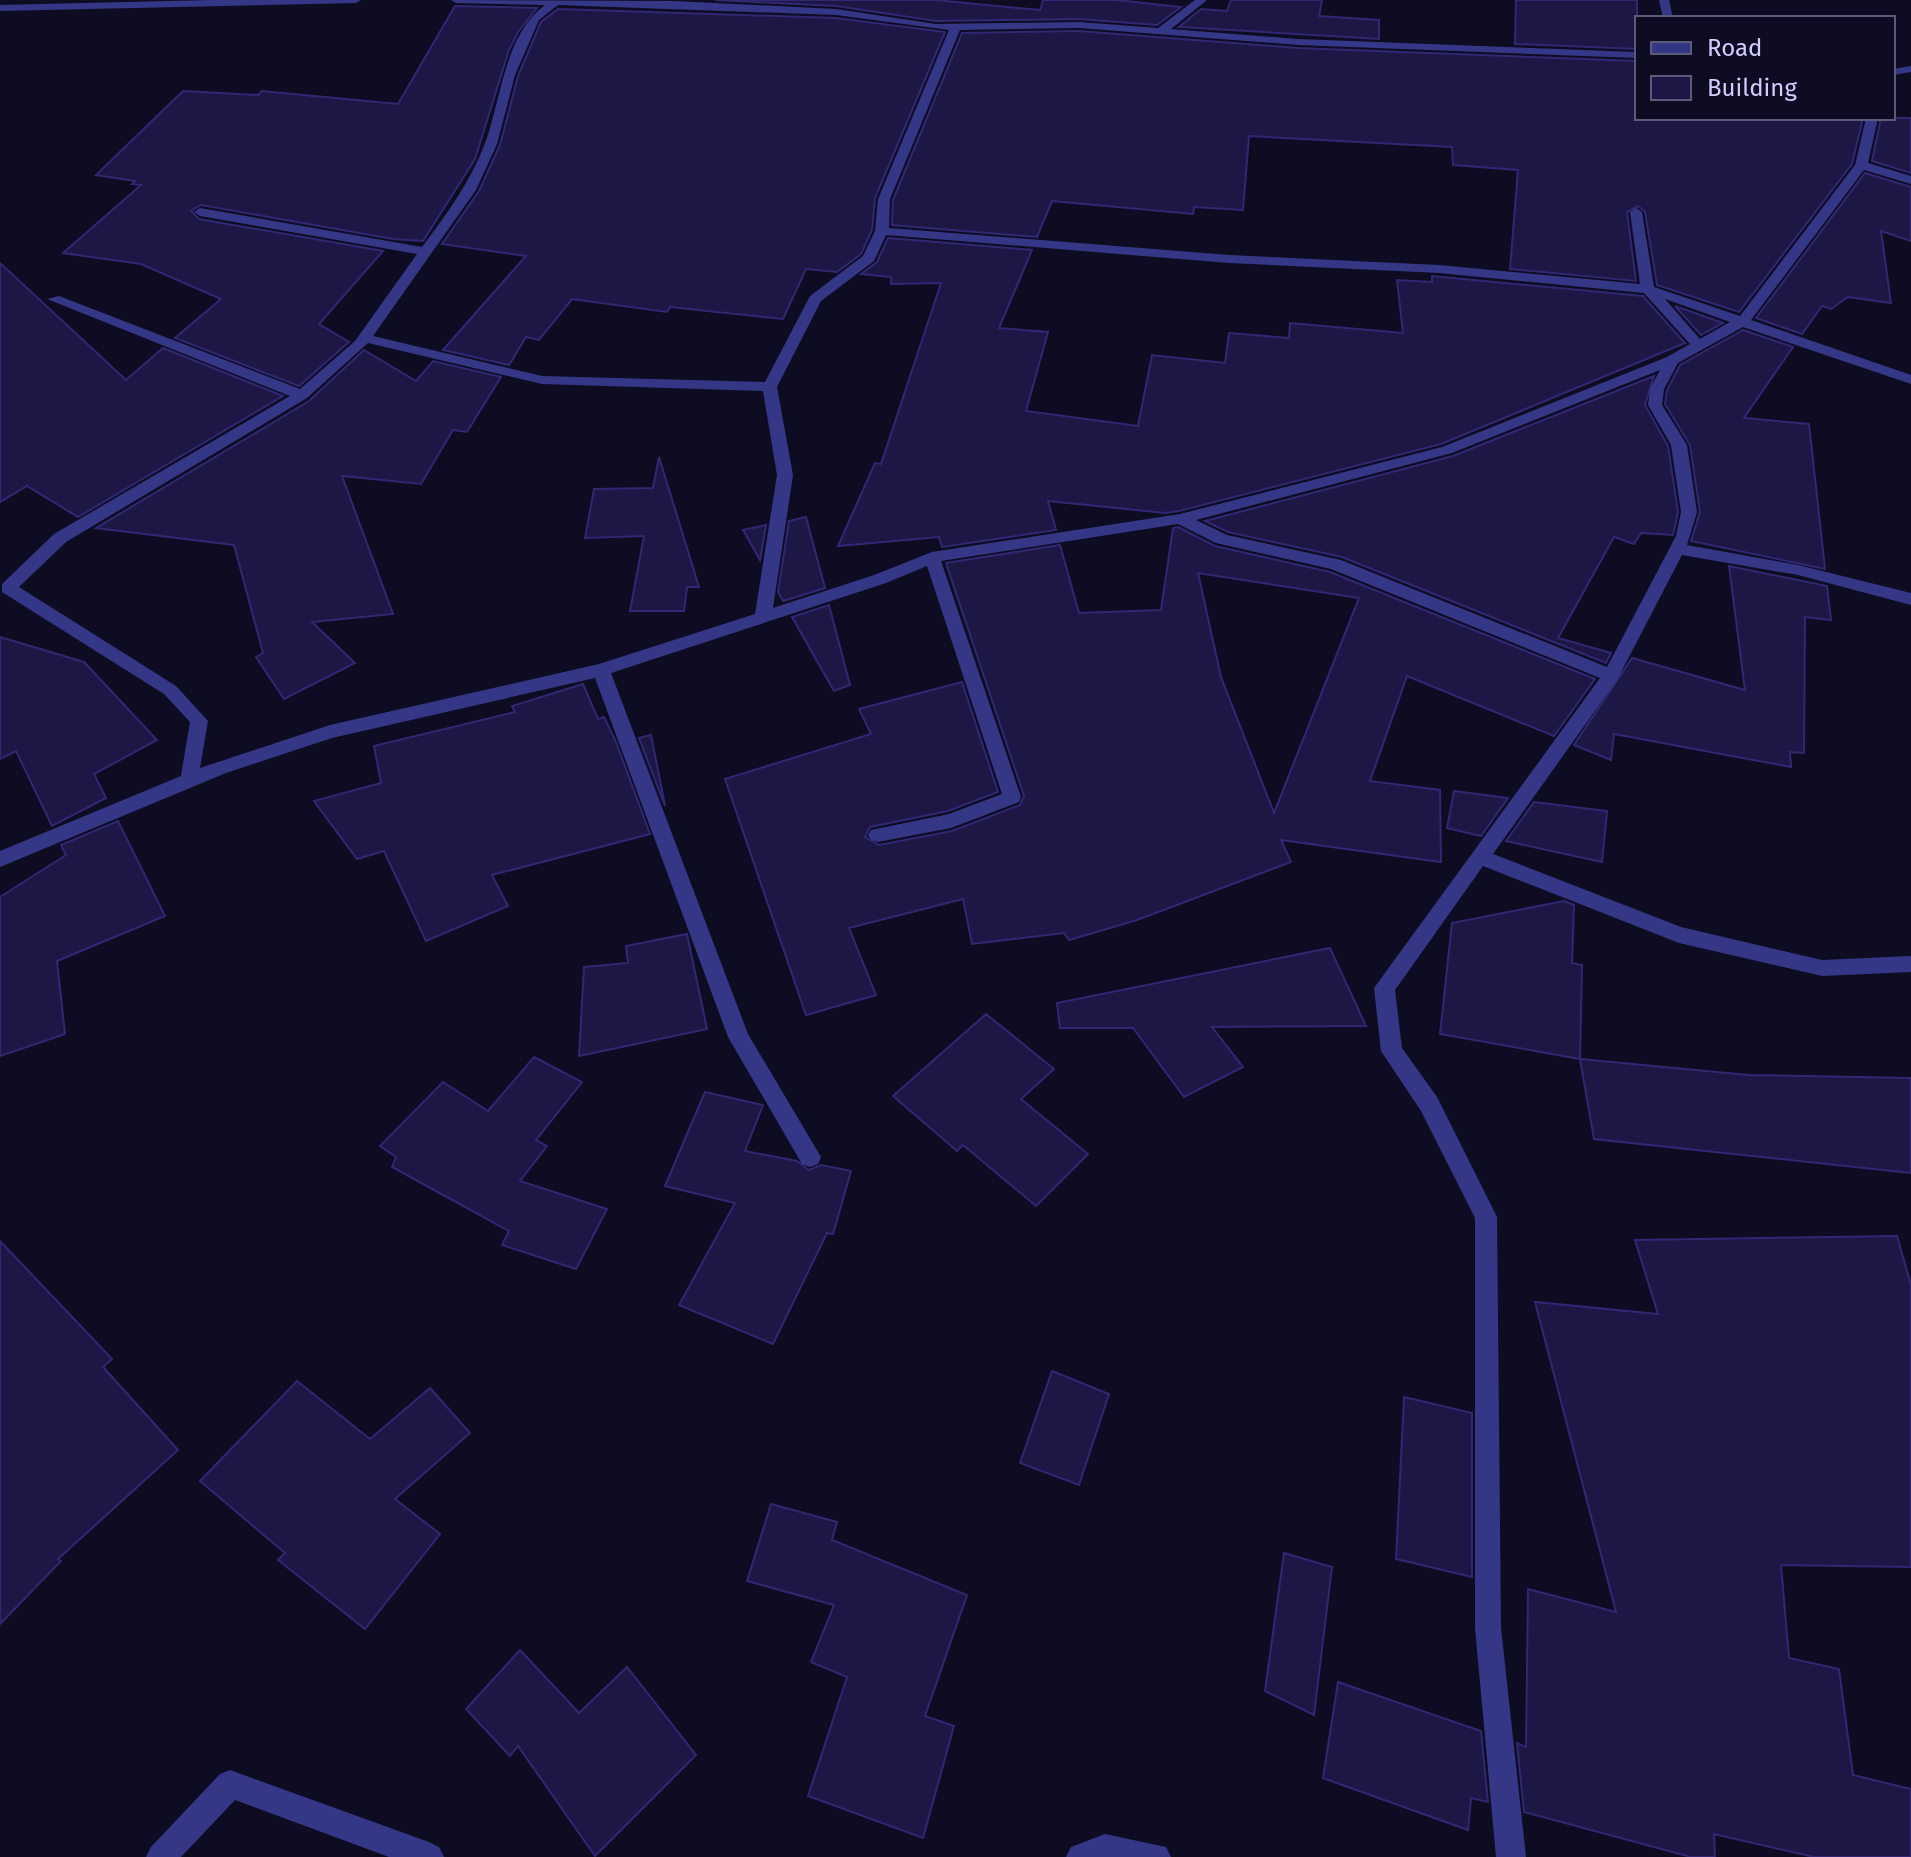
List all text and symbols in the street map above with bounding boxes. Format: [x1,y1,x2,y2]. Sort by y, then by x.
legend [1635,16,1895,120]
text: Road [1707,34,1762,62]
text: Building [1707,74,1797,102]

